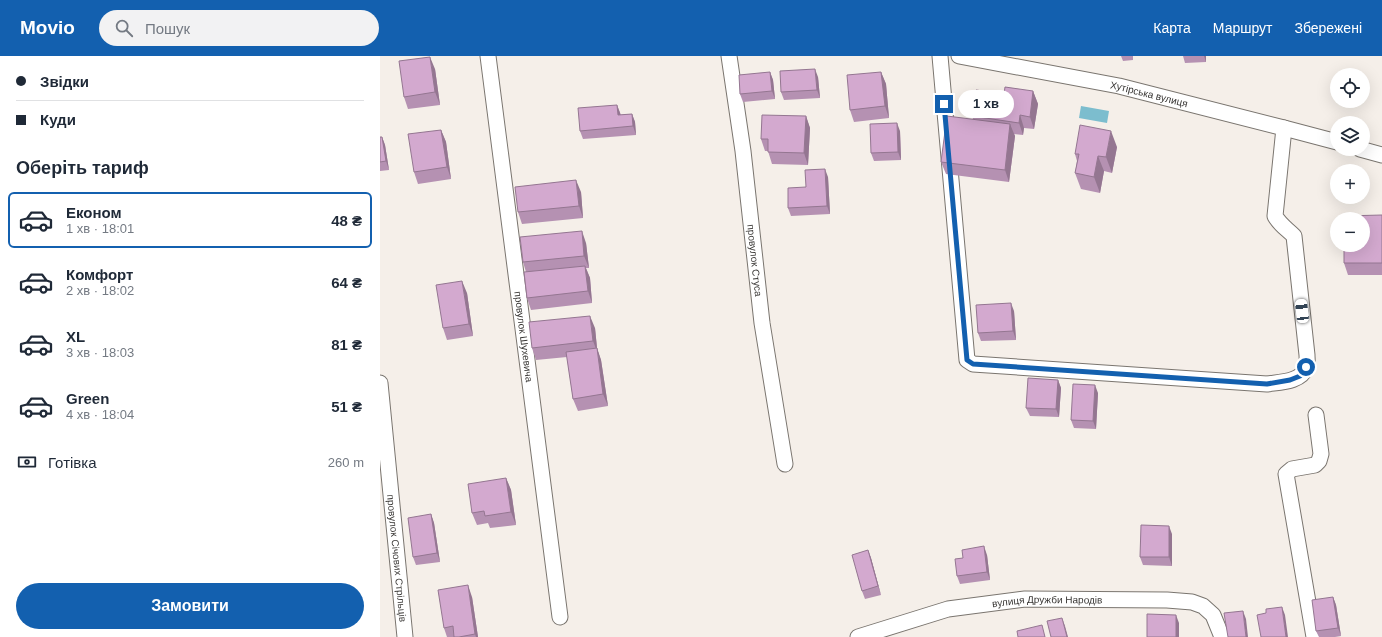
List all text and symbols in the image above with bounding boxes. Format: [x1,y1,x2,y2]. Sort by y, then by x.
search box [99,10,379,46]
text: Movio [20,17,75,38]
icon: search [113,17,135,39]
text: Пошук [145,20,190,37]
text: Карта [1153,20,1191,36]
text: Маршрут [1213,20,1272,36]
text: Збережені [1294,20,1362,36]
map controls [1330,68,1370,252]
button: locate [1330,68,1370,108]
text: Звідки [40,73,89,90]
street label: Хутірська вулиця [1110,79,1189,109]
callout: 1 хв [958,90,1014,118]
route end [935,95,953,113]
text: 1 хв [973,96,999,111]
text: Куди [40,111,76,128]
button: layers [1330,116,1370,156]
text: Оберіть тариф [16,158,149,178]
button: + [1330,164,1370,204]
icon: car [18,202,54,238]
text: Економ [66,204,122,221]
text: 48 ₴ [331,212,362,229]
button: − [1330,212,1370,252]
text: 1 хв · 18:01 [66,221,134,236]
street label: провулок Стуса [746,224,765,297]
icon: car [18,264,54,300]
text: Комфорт [66,266,133,283]
text: 64 ₴ [331,274,362,291]
text: 2 хв · 18:02 [66,283,134,298]
street label: провулок Шухевича [513,291,535,383]
car [1295,298,1309,324]
icon: car [18,326,54,362]
text: XL [66,328,85,345]
text: 81 ₴ [331,336,362,353]
text: 3 хв · 18:03 [66,345,134,360]
route start [1297,358,1315,376]
icon: car [18,388,54,424]
text: Green [66,390,109,407]
text: 51 ₴ [331,398,362,415]
text: 4 хв · 18:04 [66,407,134,422]
icon: cash [16,451,38,473]
text: Готівка [48,454,97,471]
text: 260 m [328,455,364,470]
street label: провулок Січових Стрільців [385,494,409,622]
button: Замовити [16,583,364,629]
street label: вулиця Дружби Народів [991,593,1102,609]

